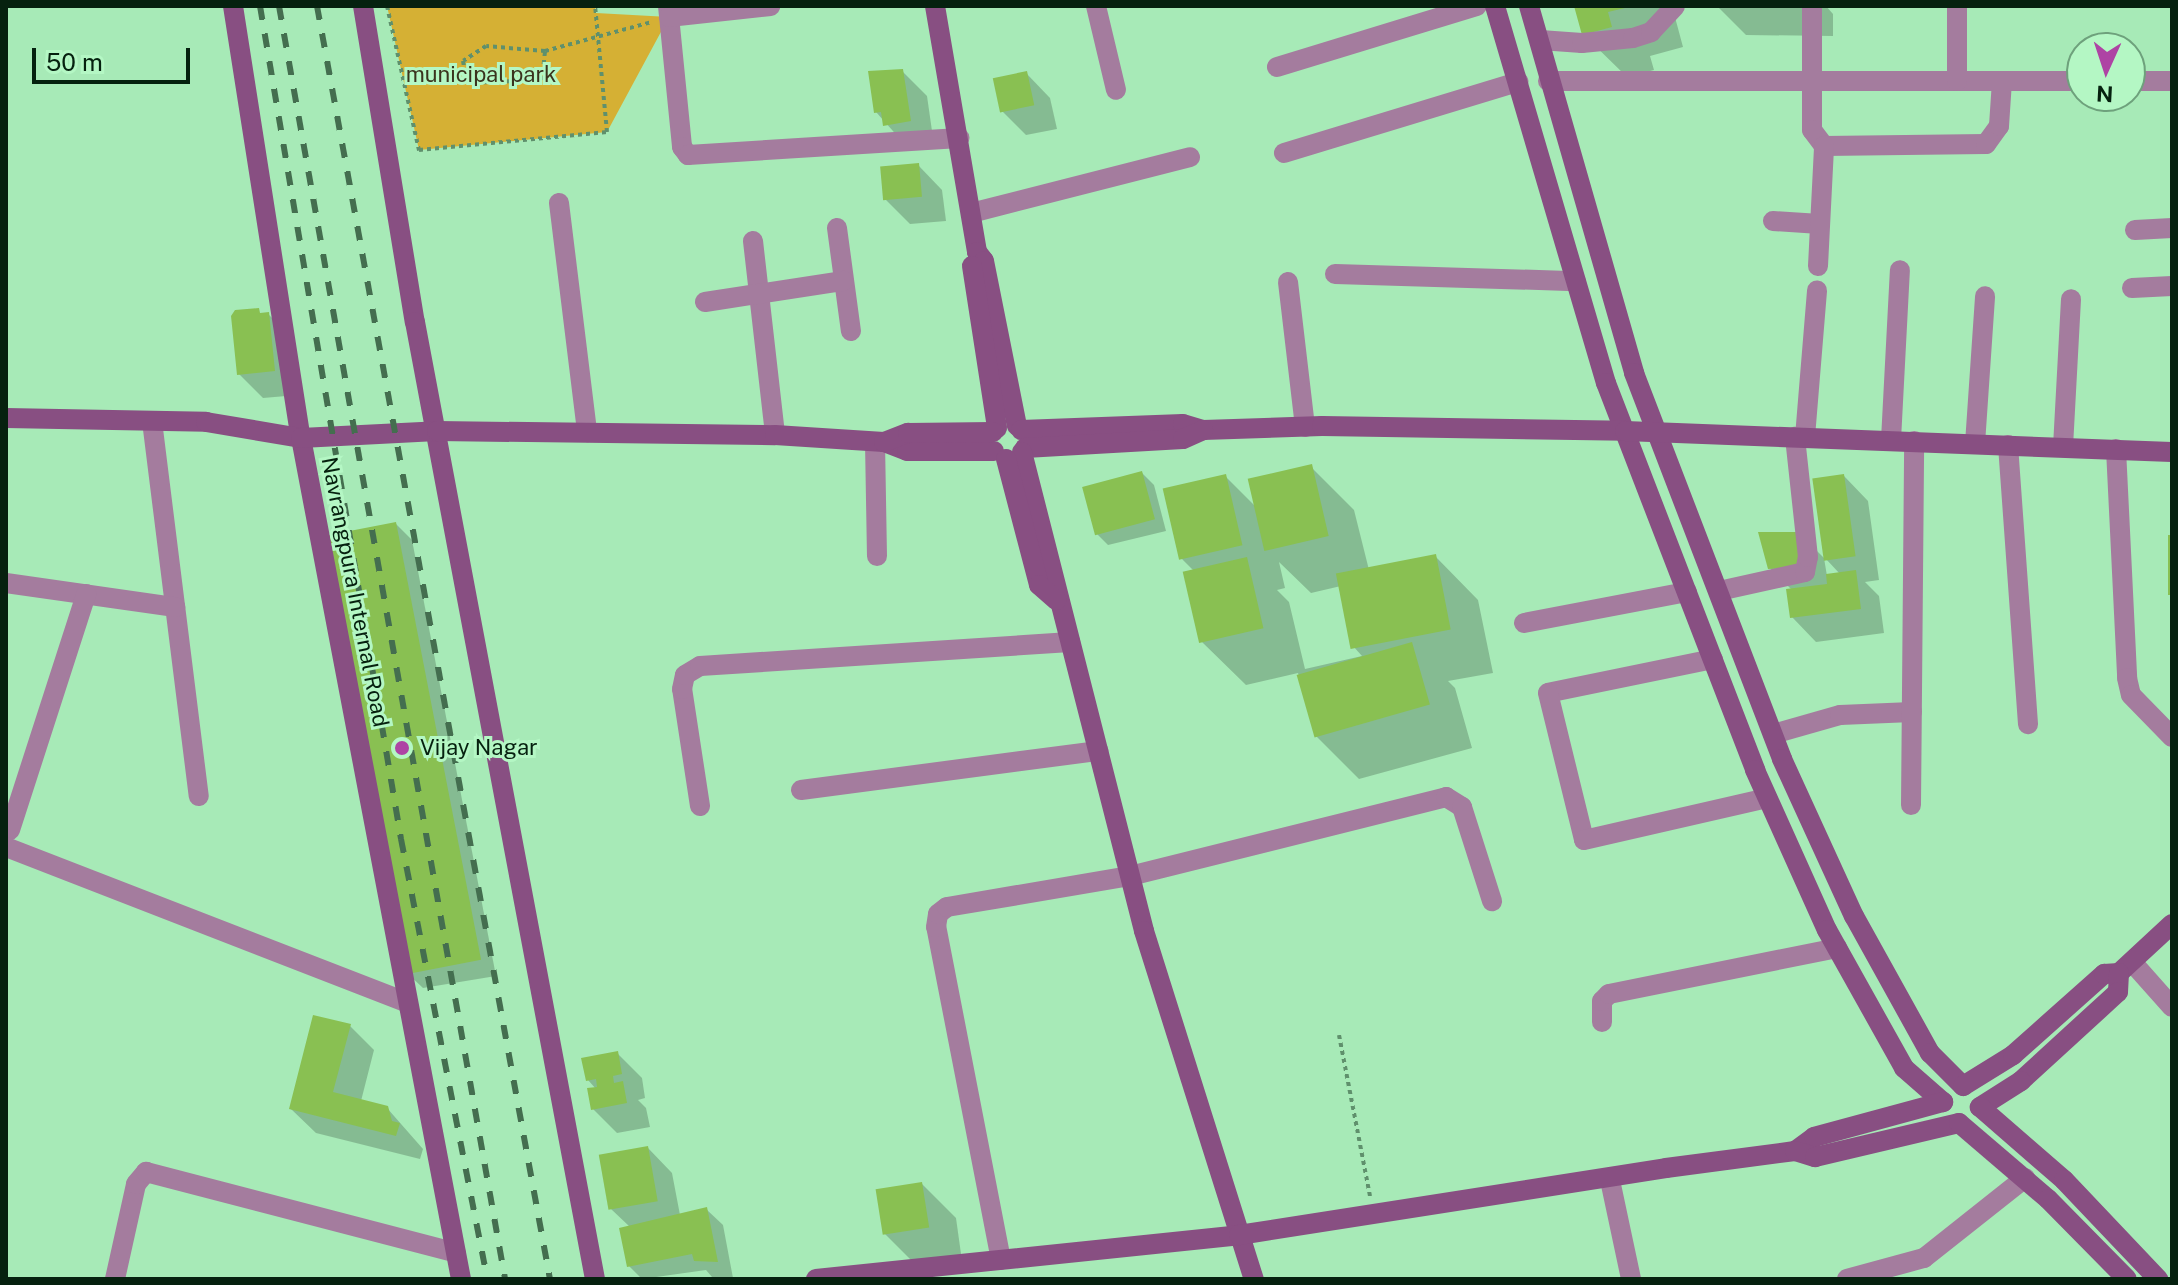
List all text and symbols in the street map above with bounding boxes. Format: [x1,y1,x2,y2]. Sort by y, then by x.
scale bar [36,32,194,82]
north arrow [2066,32,2146,112]
text: 50 m [46,48,103,76]
park label: municipal park [406,62,556,88]
text: N [2096,81,2114,107]
street label: Navrangpura Internal Road [316,455,394,729]
place label: Vijay Nagar [420,735,538,761]
marker: Vijay Nagar [391,737,413,759]

